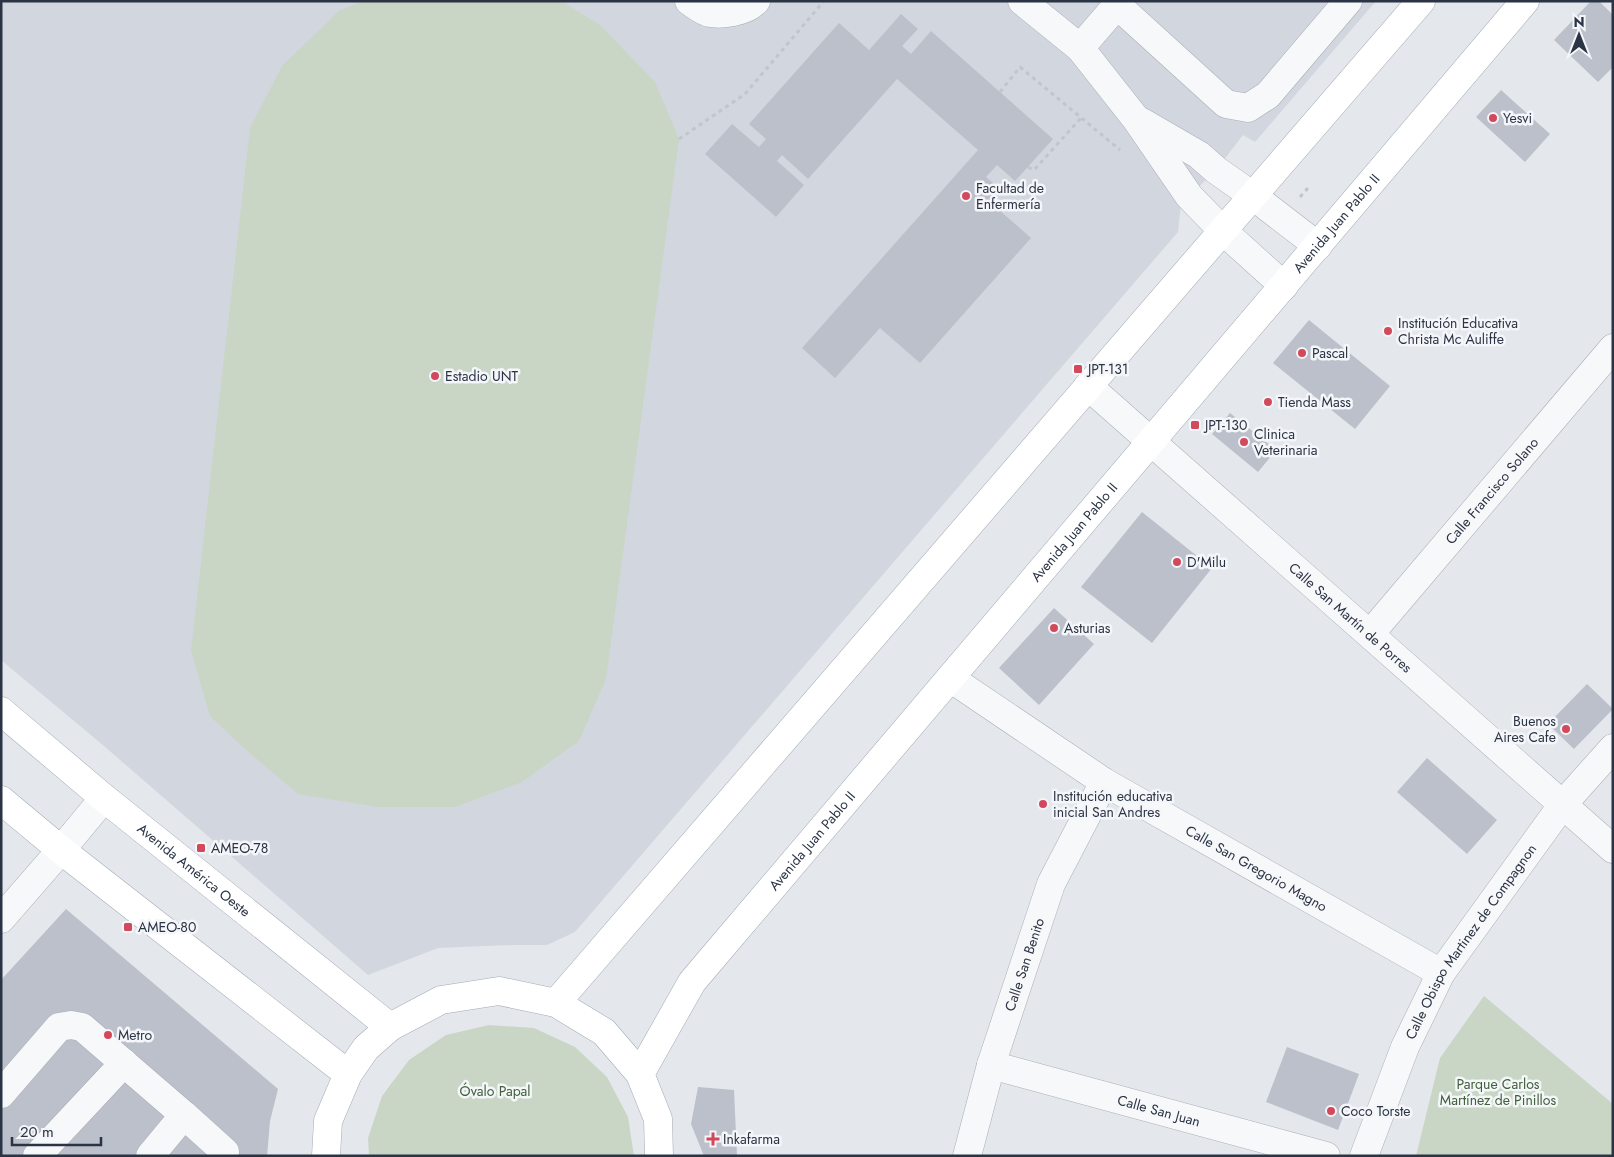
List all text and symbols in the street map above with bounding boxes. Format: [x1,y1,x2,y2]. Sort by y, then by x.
north arrow [1554,10,1604,60]
text: N [1573,12,1585,32]
place label: Yesvi [1503,108,1532,128]
marker: Yesvi [1487,112,1499,124]
street label: Avenida Juan Pablo II [1288,169,1384,277]
place label: Facultad de Enfermería [976,178,1044,214]
marker: Facultad de Enfermería [960,190,972,202]
place label: Institución Educativa Christa Mc Auliffe [1398,313,1518,349]
marker: Institución Educativa Christa Mc Auliffe [1382,325,1394,337]
place label: Pascal [1312,343,1348,363]
marker: Pascal [1296,347,1308,359]
place label: JPT-131 [1086,359,1128,379]
marker: JPT-131 [1072,363,1084,375]
place label: Estadio UNT [445,366,519,386]
marker: Estadio UNT [429,370,441,382]
place label: Tienda Mass [1278,392,1351,412]
marker: Tienda Mass [1262,396,1274,408]
place label: JPT-130 [1203,415,1247,435]
marker: JPT-130 [1189,419,1201,431]
place label: Clinica Veterinaria [1254,424,1318,460]
street label: Calle Francisco Solano [1440,433,1543,549]
marker: Clinica Veterinaria [1238,436,1250,448]
street label: Avenida Juan Pablo II [1026,478,1122,586]
place label: D'Milu [1187,552,1226,572]
marker: D'Milu [1171,556,1183,568]
street label: Calle San Martín de Porres [1285,558,1417,678]
place label: Asturias [1064,618,1111,638]
marker: Asturias [1048,622,1060,634]
place label: Buenos Aires Cafe [1494,711,1556,747]
marker: Buenos Aires Cafe [1560,723,1572,735]
place label: Institución educativa inicial San Andres [1053,786,1173,822]
street label: Avenida Juan Pablo II [764,787,860,895]
marker: Institución educativa inicial San Andres [1037,798,1049,810]
street label: Avenida América Oeste [133,819,255,921]
street label: Calle San Gregorio Magno [1182,820,1331,917]
place label: AMEO-78 [211,838,268,858]
street label: Calle Obispo Martinez de Compagnon [1400,840,1541,1043]
marker: AMEO-78 [195,842,207,854]
street label: Calle San Benito [1000,915,1049,1014]
place label: AMEO-80 [138,917,196,937]
marker: AMEO-80 [122,921,134,933]
place label: Metro [118,1025,153,1045]
marker: Metro [102,1029,114,1041]
park label: Parque Carlos Martínez de Pinillos [1440,1074,1556,1110]
park label: Óvalo Papal [459,1081,531,1101]
street label: Calle San Juan [1115,1090,1203,1131]
place label: Coco Torste [1341,1101,1411,1121]
marker: Coco Torste [1325,1105,1337,1117]
scale bar [12,1114,101,1146]
text: 20 m [20,1121,54,1143]
place label: Inkafarma [723,1129,780,1149]
marker: Inkafarma [707,1133,719,1145]

